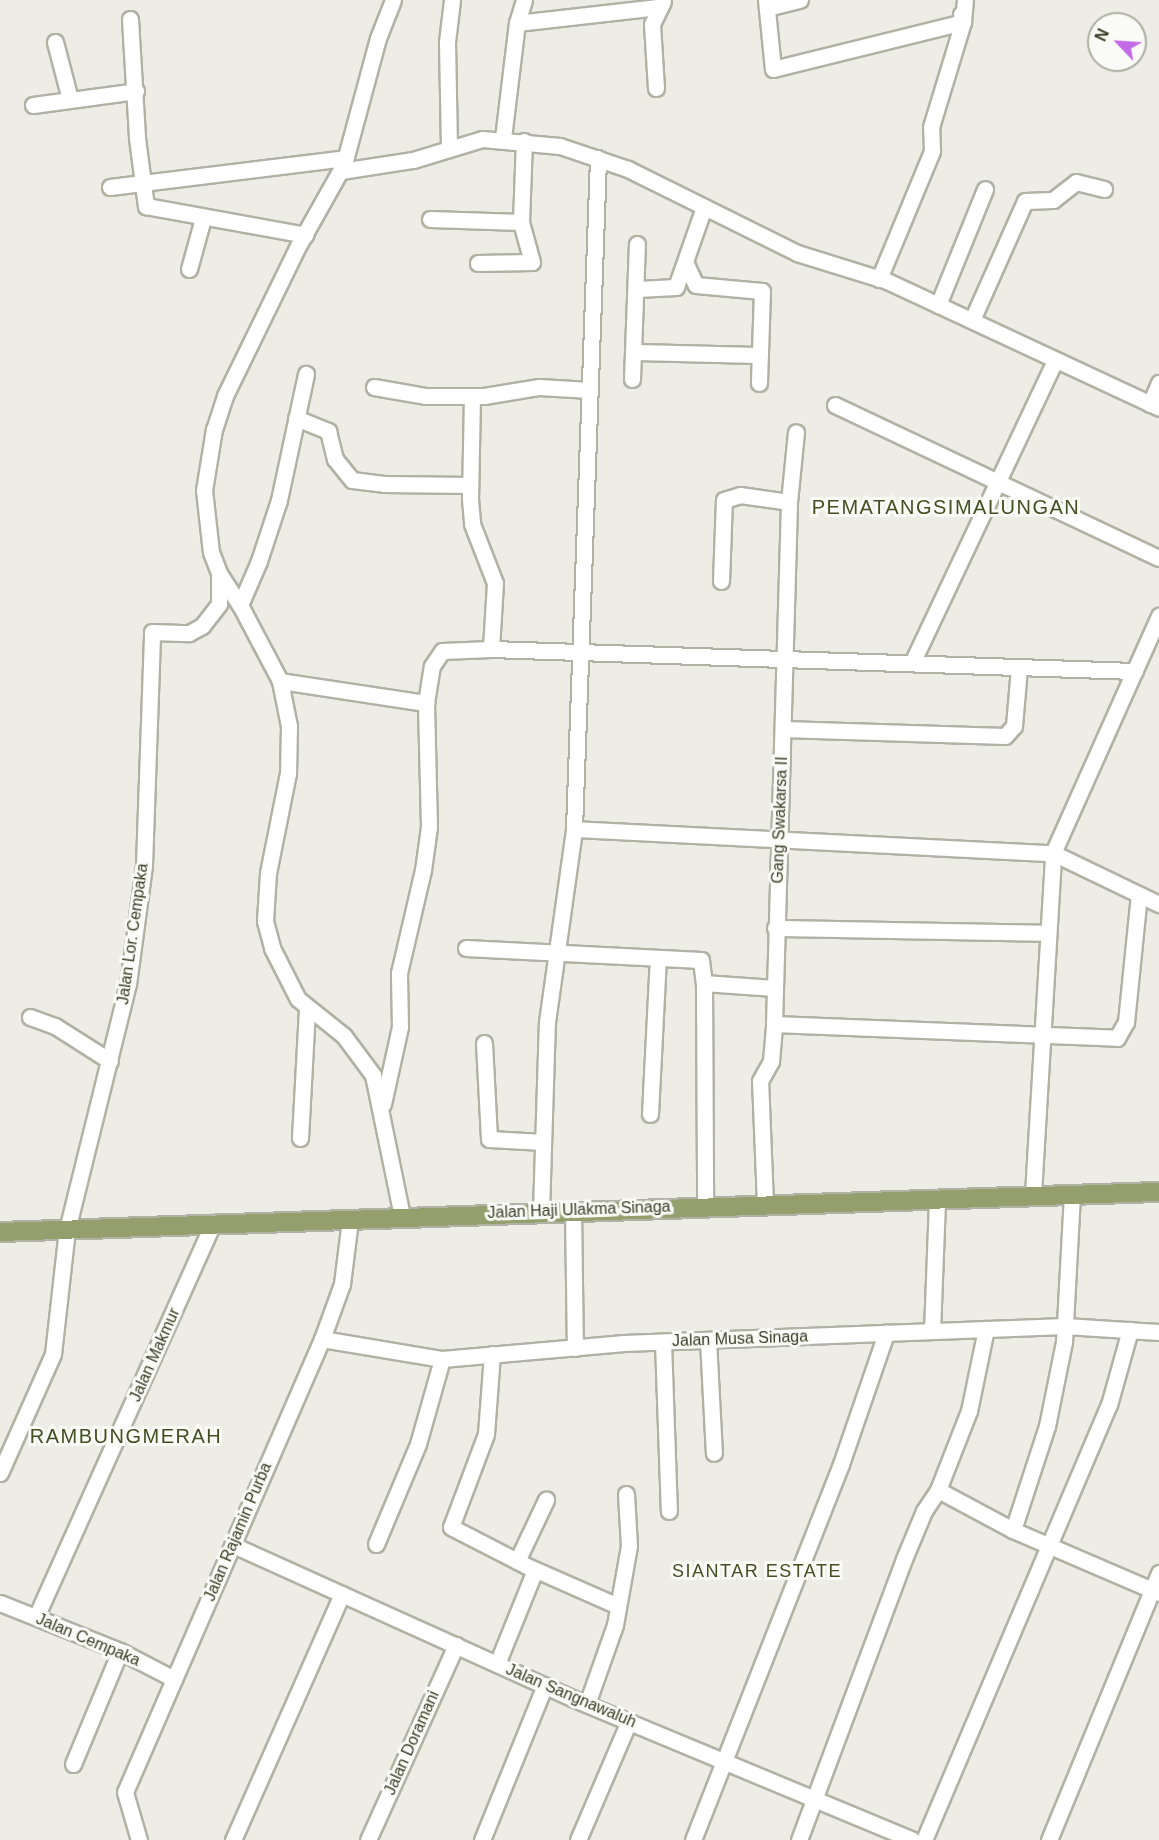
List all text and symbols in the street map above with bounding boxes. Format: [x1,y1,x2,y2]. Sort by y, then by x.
north arrow [1087,12,1147,72]
text: N [1092,26,1112,44]
district label: PEMATANGSIMALUNGAN [812,495,1080,519]
street label: Gang Swakarsa II [768,756,792,884]
street label: Jalan Lor. Cempaka [114,862,152,1006]
street label: Jalan Haji Ulakma Sinaga [487,1197,671,1223]
street label: Jalan Makmur [126,1305,184,1405]
street label: Jalan Musa Sinaga [672,1327,808,1351]
district label: RAMBUNGMERAH [30,1424,222,1448]
street label: Jalan Rajamin Purba [200,1460,276,1604]
district label: SIANTAR ESTATE [672,1560,842,1582]
street label: Jalan Cempaka [33,1609,143,1671]
street label: Jalan Sangnawaluh [503,1660,639,1732]
street label: Jalan Doramani [380,1688,444,1798]

